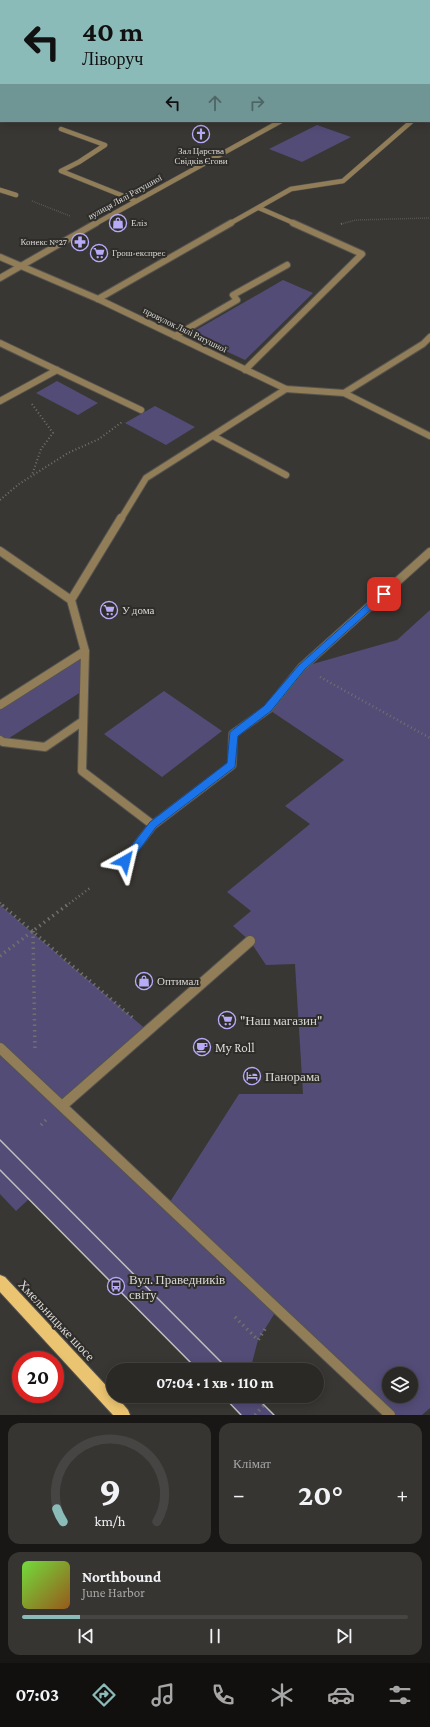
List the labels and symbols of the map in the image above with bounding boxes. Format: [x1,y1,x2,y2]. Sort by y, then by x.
church icon: Зал Царства Свідків Єгови [191,124,211,144]
place label: Зал Царства Свідків Єгови [174,146,228,166]
street label: вулиця Лялі Ратушної [86,172,164,221]
shop icon: Еліз [108,213,128,233]
place label: Еліз [131,218,147,228]
pharmacy icon: Конекс №27 [70,232,90,252]
place label: Конекс №27 [21,237,67,247]
supermarket icon: Грош-експрес [89,243,109,263]
place label: Грош-експрес [112,248,166,258]
street label: провулок Лялі Ратушної [142,305,229,355]
pin [367,577,401,611]
supermarket icon: У дома [99,600,119,620]
place label: У дома [122,604,155,616]
position arrow [104,840,146,882]
shop icon: Оптимал [134,971,154,991]
place label: Оптимал [157,975,199,987]
supermarket icon: "Наш магазин" [217,1010,237,1030]
place label: "Наш магазин" [240,1013,322,1028]
cafe icon: My Roll [192,1037,212,1057]
place label: My Roll [215,1040,255,1055]
hotel icon: Панорама [242,1066,262,1086]
place label: Панорама [265,1069,320,1084]
place label: Вул. Праведників світу [129,1272,225,1302]
bus stop icon: Вул. Праведників світу [106,1276,126,1296]
street label: Хмельницьке шосе [15,1277,98,1364]
speed limit sign: 20 [12,1351,64,1403]

